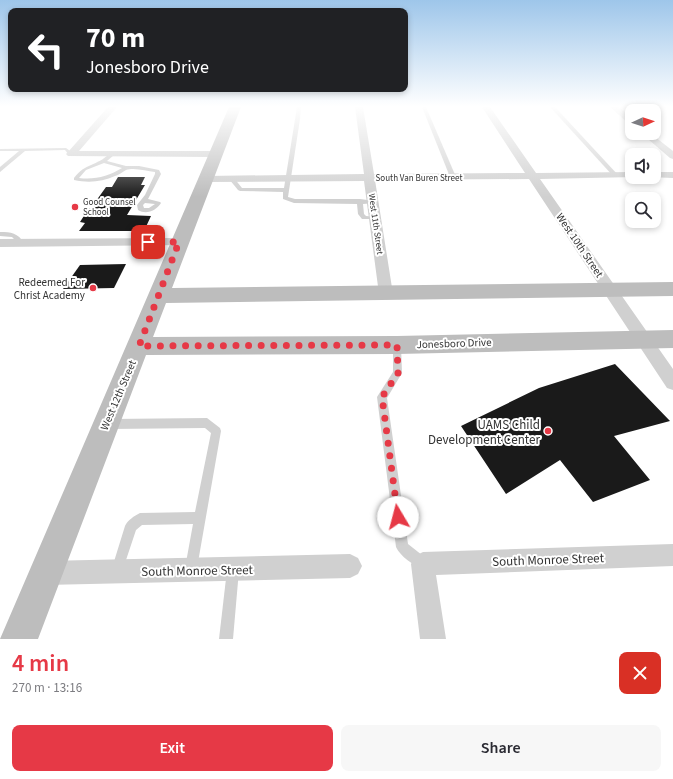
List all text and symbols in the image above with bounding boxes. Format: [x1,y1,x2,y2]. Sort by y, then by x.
text: 70 m [86,18,145,58]
icon: left [20,24,72,76]
text: Jonesboro Drive [86,55,209,80]
north arrow [625,104,661,140]
map controls [625,104,661,228]
button: sound [625,148,661,184]
street label: South Van Buren Street [376,172,462,185]
button: search [625,192,661,228]
street label: West 11th Street [365,193,386,255]
place label: Good Counsel School [83,196,135,219]
marker: Good Counsel School [70,202,80,212]
street label: West 10th Street [552,210,607,281]
pin [131,225,165,259]
icon: arrive [137,231,159,253]
place label: Redeemed For Christ Academy [14,275,85,303]
marker: Redeemed For Christ Academy [88,283,98,293]
street label: Jonesboro Drive [416,335,492,352]
street label: West 12th Street [97,358,140,433]
place label: UAMS Child Development Center [428,416,540,449]
marker: UAMS Child Development Center [543,426,553,436]
position arrow [377,496,419,538]
street label: South Monroe Street [492,549,605,571]
street label: South Monroe Street [141,561,254,581]
text: 4 min [12,646,69,681]
button: close [619,652,661,694]
text: 270 m · 13:16 [12,679,82,697]
button: Exit [12,725,333,771]
button: Share [341,725,661,771]

